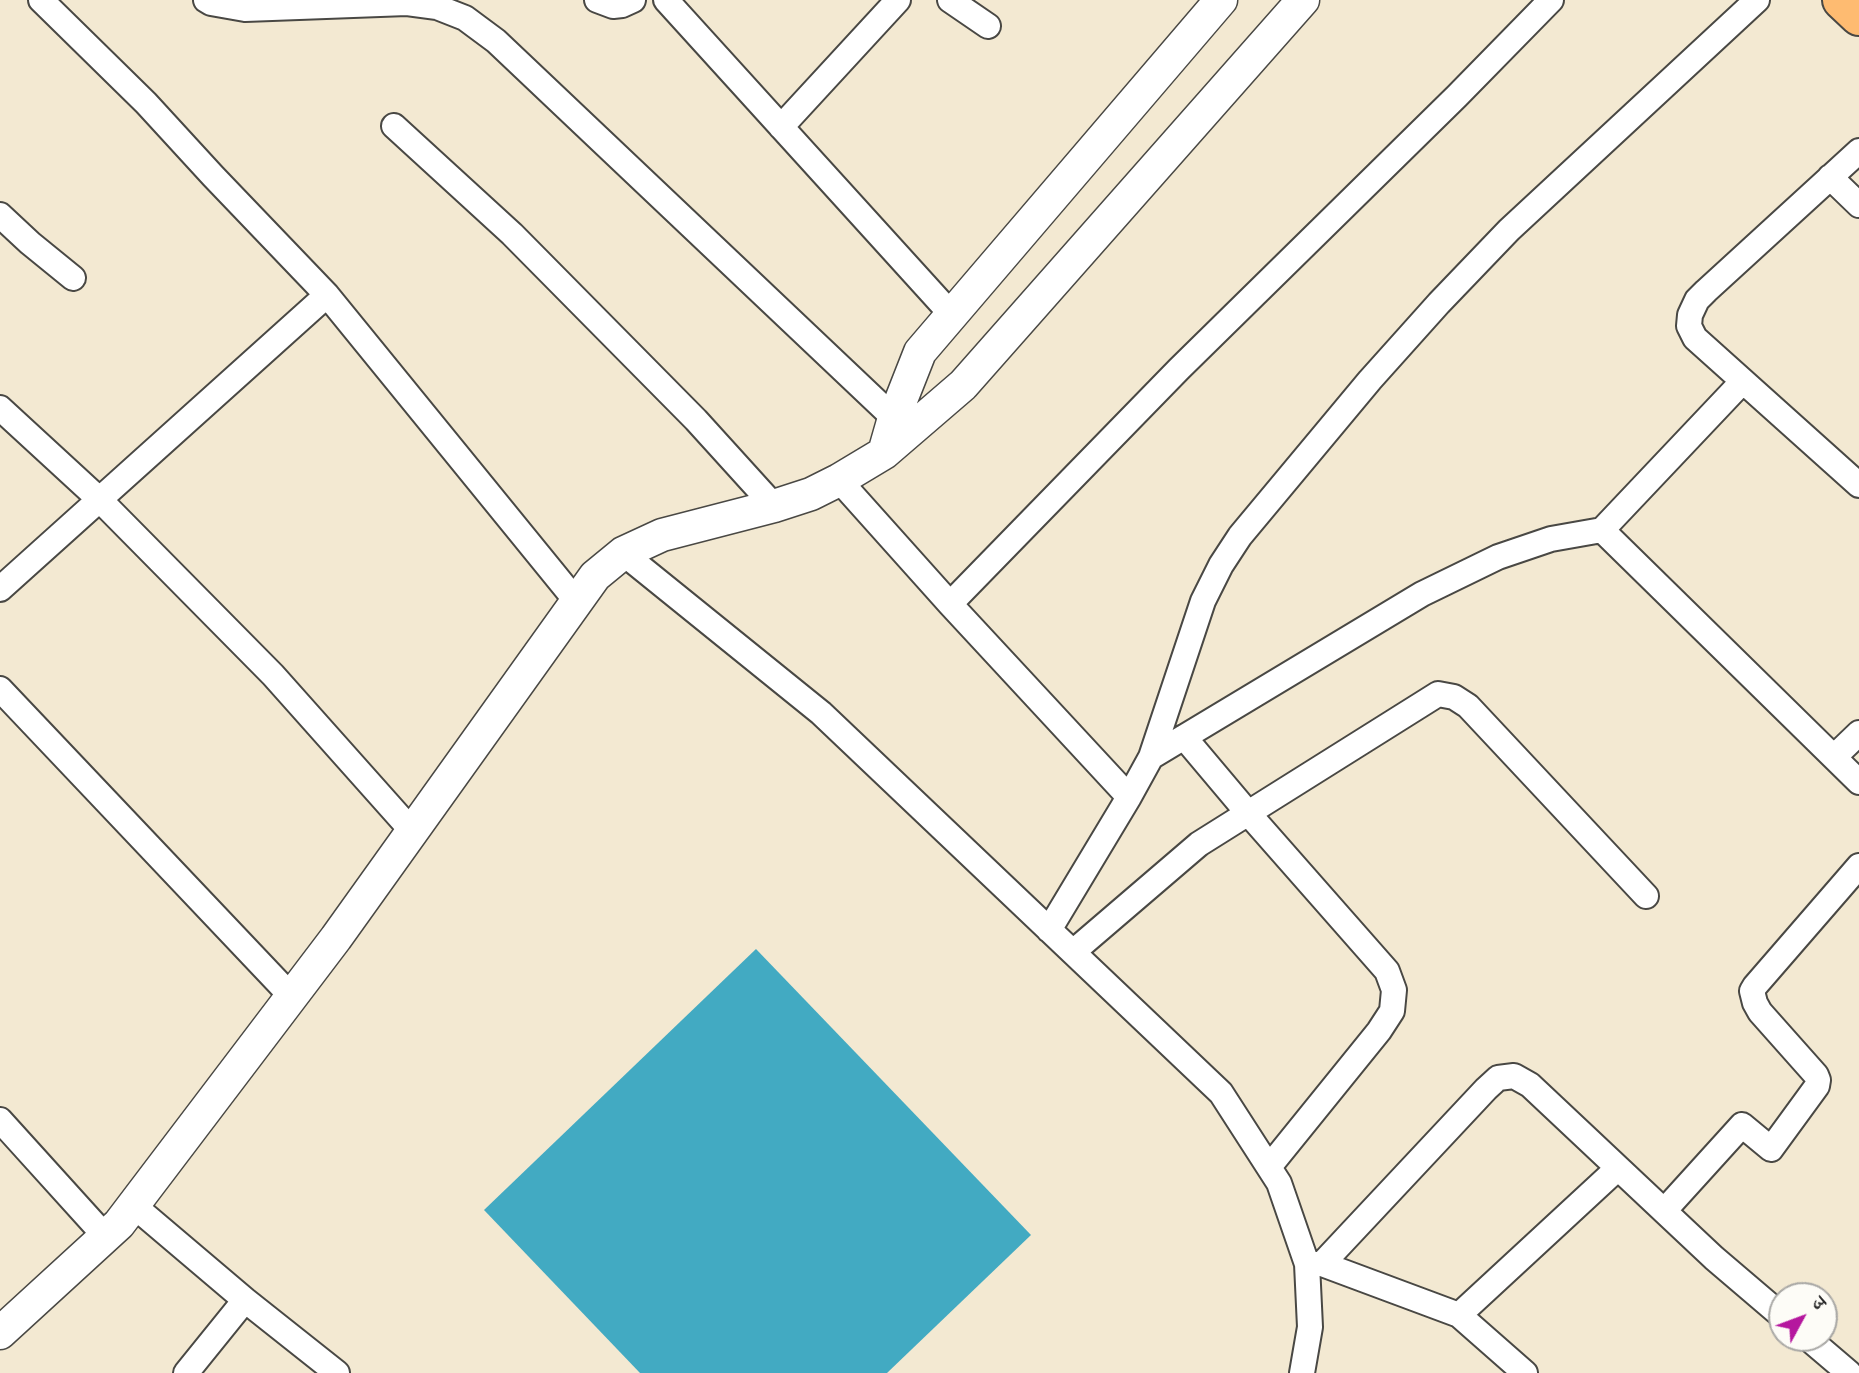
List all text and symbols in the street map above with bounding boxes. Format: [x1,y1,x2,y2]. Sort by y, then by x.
north arrow [1768,1282,1838,1352]
text: उ [1807,1294,1828,1314]

